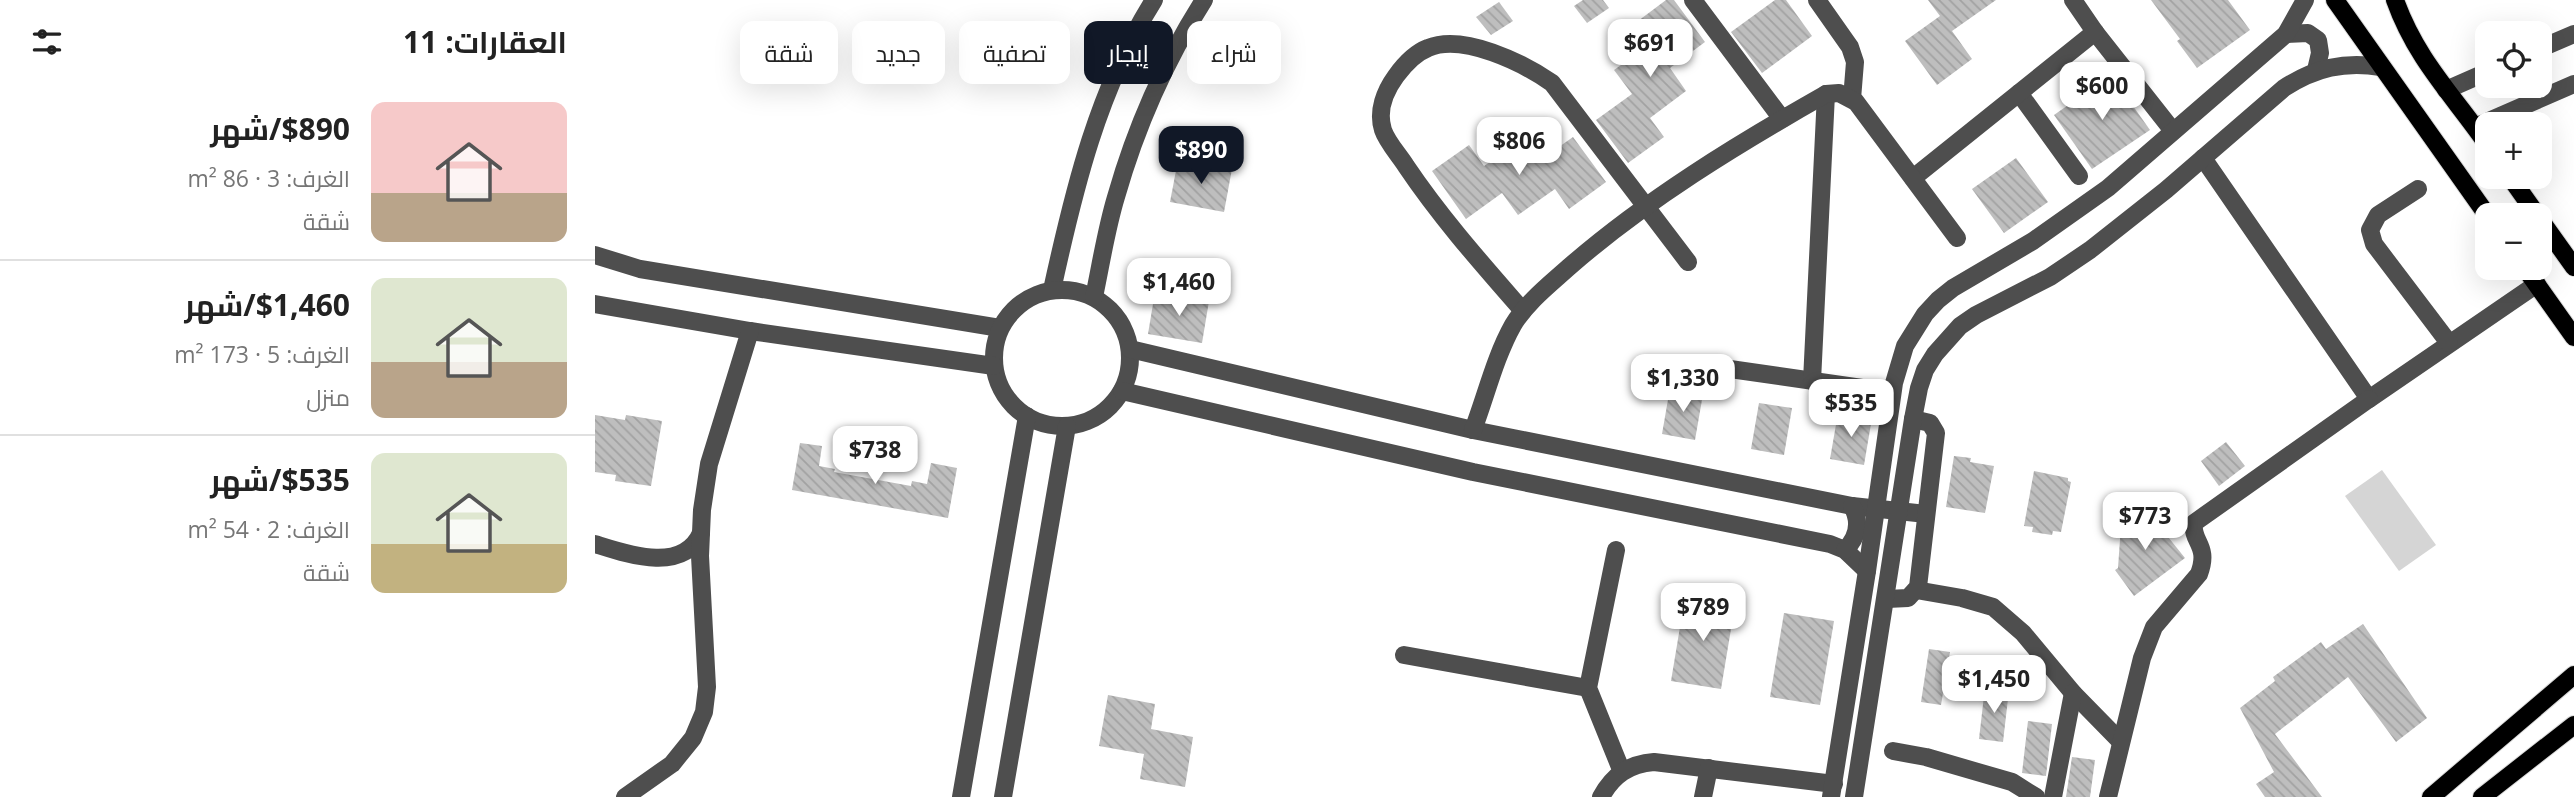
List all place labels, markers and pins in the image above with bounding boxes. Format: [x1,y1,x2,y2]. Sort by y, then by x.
pin: $691 [1609,20,1691,79]
pin: $600 [2061,62,2143,122]
pin: $806 [1478,118,1560,177]
pin: $890 [1160,127,1242,186]
pin: $1,460 [1122,258,1236,318]
pin: $1,330 [1626,354,1740,414]
pin: $535 [1810,380,1892,439]
pin: $738 [834,426,916,486]
pin: $773 [2104,492,2186,552]
pin: $789 [1662,584,1744,643]
pin: $1,450 [1937,656,2051,715]

